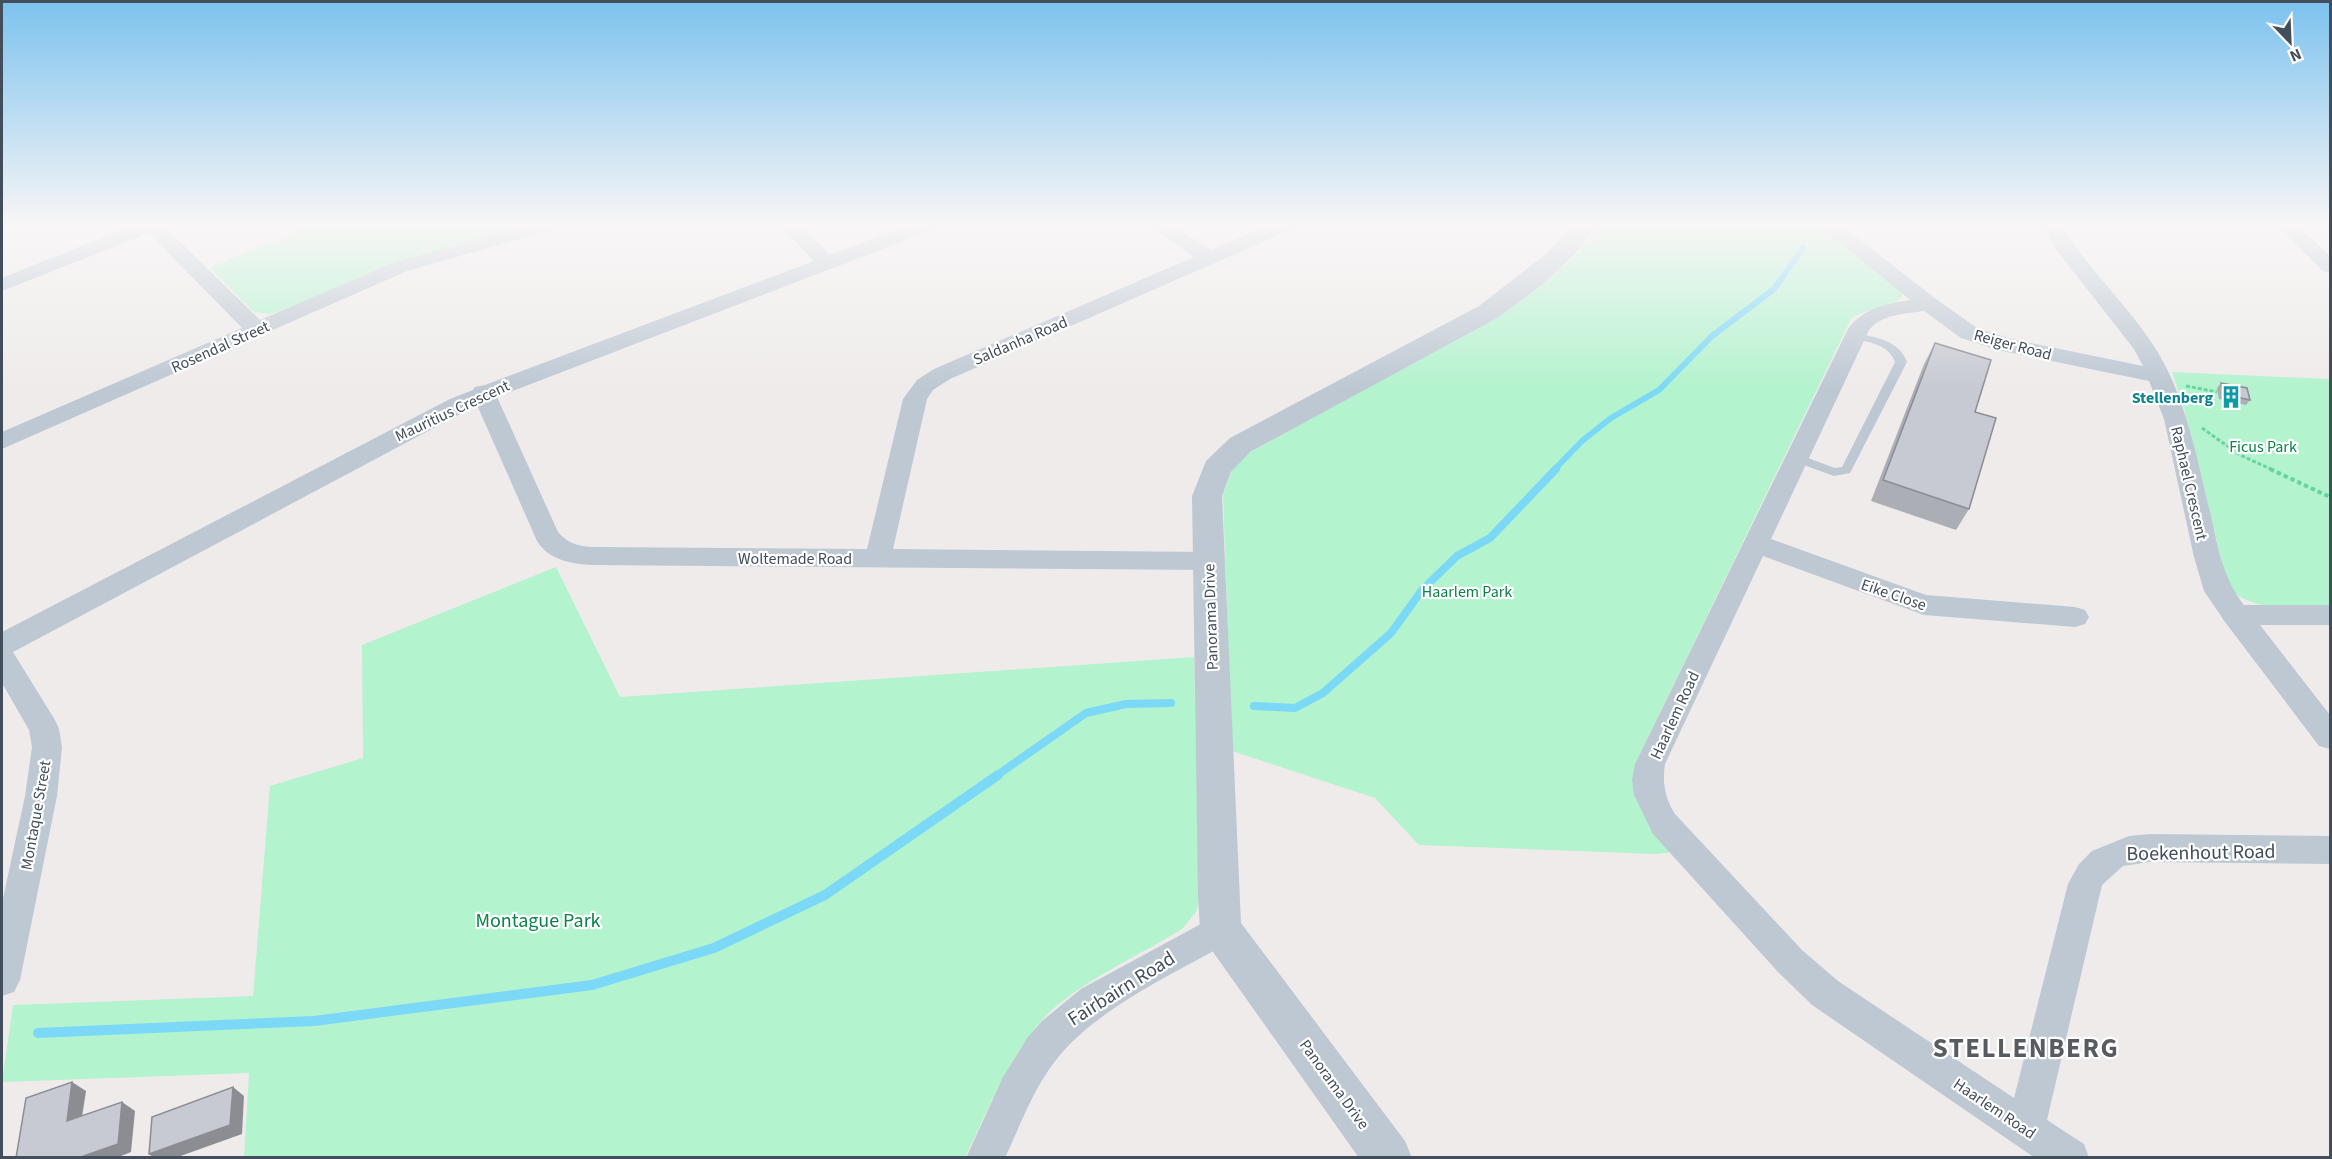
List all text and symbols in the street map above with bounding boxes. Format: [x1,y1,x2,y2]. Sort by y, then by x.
north arrow [2260,12,2320,72]
text: N [2286,43,2305,67]
street label: Saldanha Road [970,311,1071,371]
street label: Rosendal Street [168,315,274,378]
street label: Reiger Road [1971,324,2054,366]
street label: Mauritius Crescent [392,374,514,447]
building icon: Stellenberg [2218,384,2244,410]
place label: Stellenberg [2132,387,2213,409]
street label: Raphael Crescent [2165,424,2213,543]
park label: Ficus Park [2229,436,2297,458]
street label: Woltemade Road [738,548,852,570]
street label: Panorama Drive [1198,563,1224,670]
street label: Eike Close [1858,574,1929,616]
park label: Haarlem Park [1422,581,1512,603]
street label: Haarlem Road [1645,668,1705,763]
street label: Montaque Street [16,758,57,872]
street label: Boekenhout Road [2126,838,2276,868]
park label: Montague Park [475,907,601,935]
street label: Fairbairn Road [1062,945,1181,1033]
district label: STELLENBERG [1933,1029,2119,1068]
street label: Panorama Drive [1294,1035,1374,1134]
street label: Haarlem Road [1949,1073,2040,1144]

